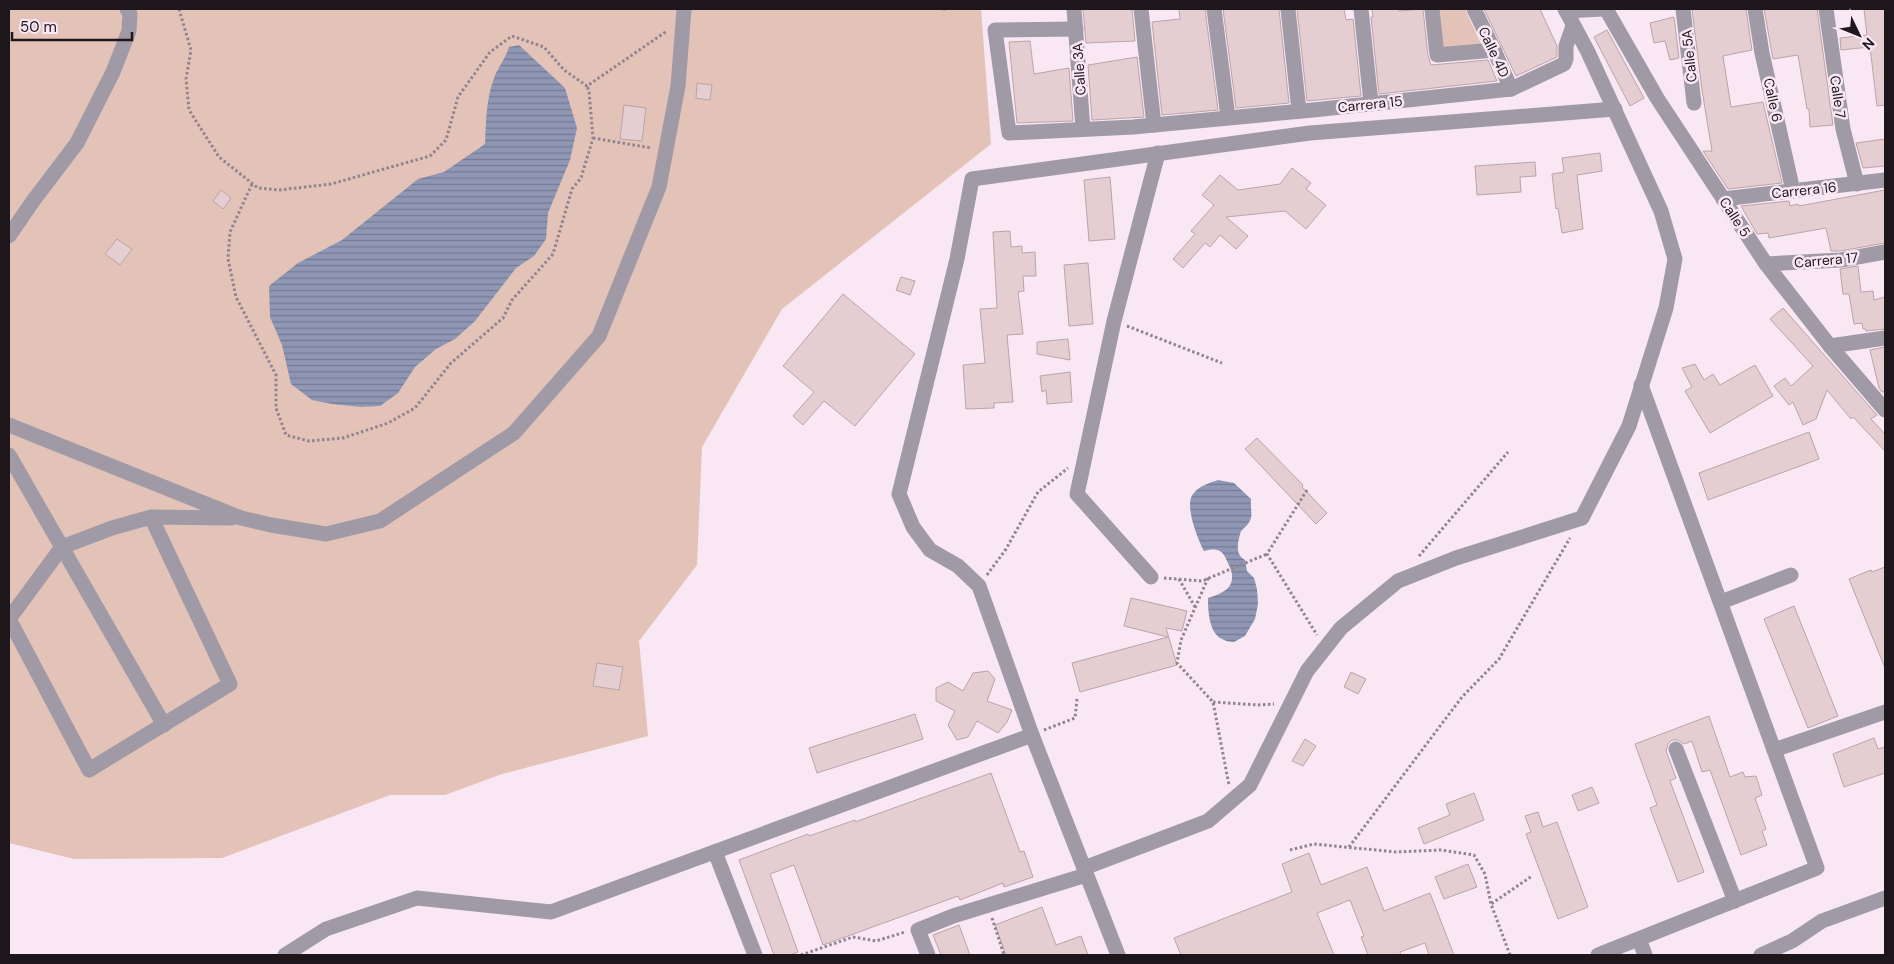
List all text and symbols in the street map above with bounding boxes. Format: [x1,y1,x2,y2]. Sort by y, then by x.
scale bar [12,10,132,42]
north arrow [1834,10,1884,60]
text: 50 m [20,17,57,37]
street label: Calle 4D [1474,24,1514,80]
street label: Calle 5A [1677,29,1701,83]
text: N [1858,34,1879,54]
street label: Calle 3A [1068,42,1090,96]
street label: Calle 7 [1826,74,1850,120]
street label: Calle 6 [1760,76,1786,124]
street label: Carrera 15 [1337,92,1403,116]
street label: Carrera 16 [1771,178,1837,202]
street label: Calle 5 [1715,194,1755,240]
street label: Carrera 17 [1793,248,1859,272]

